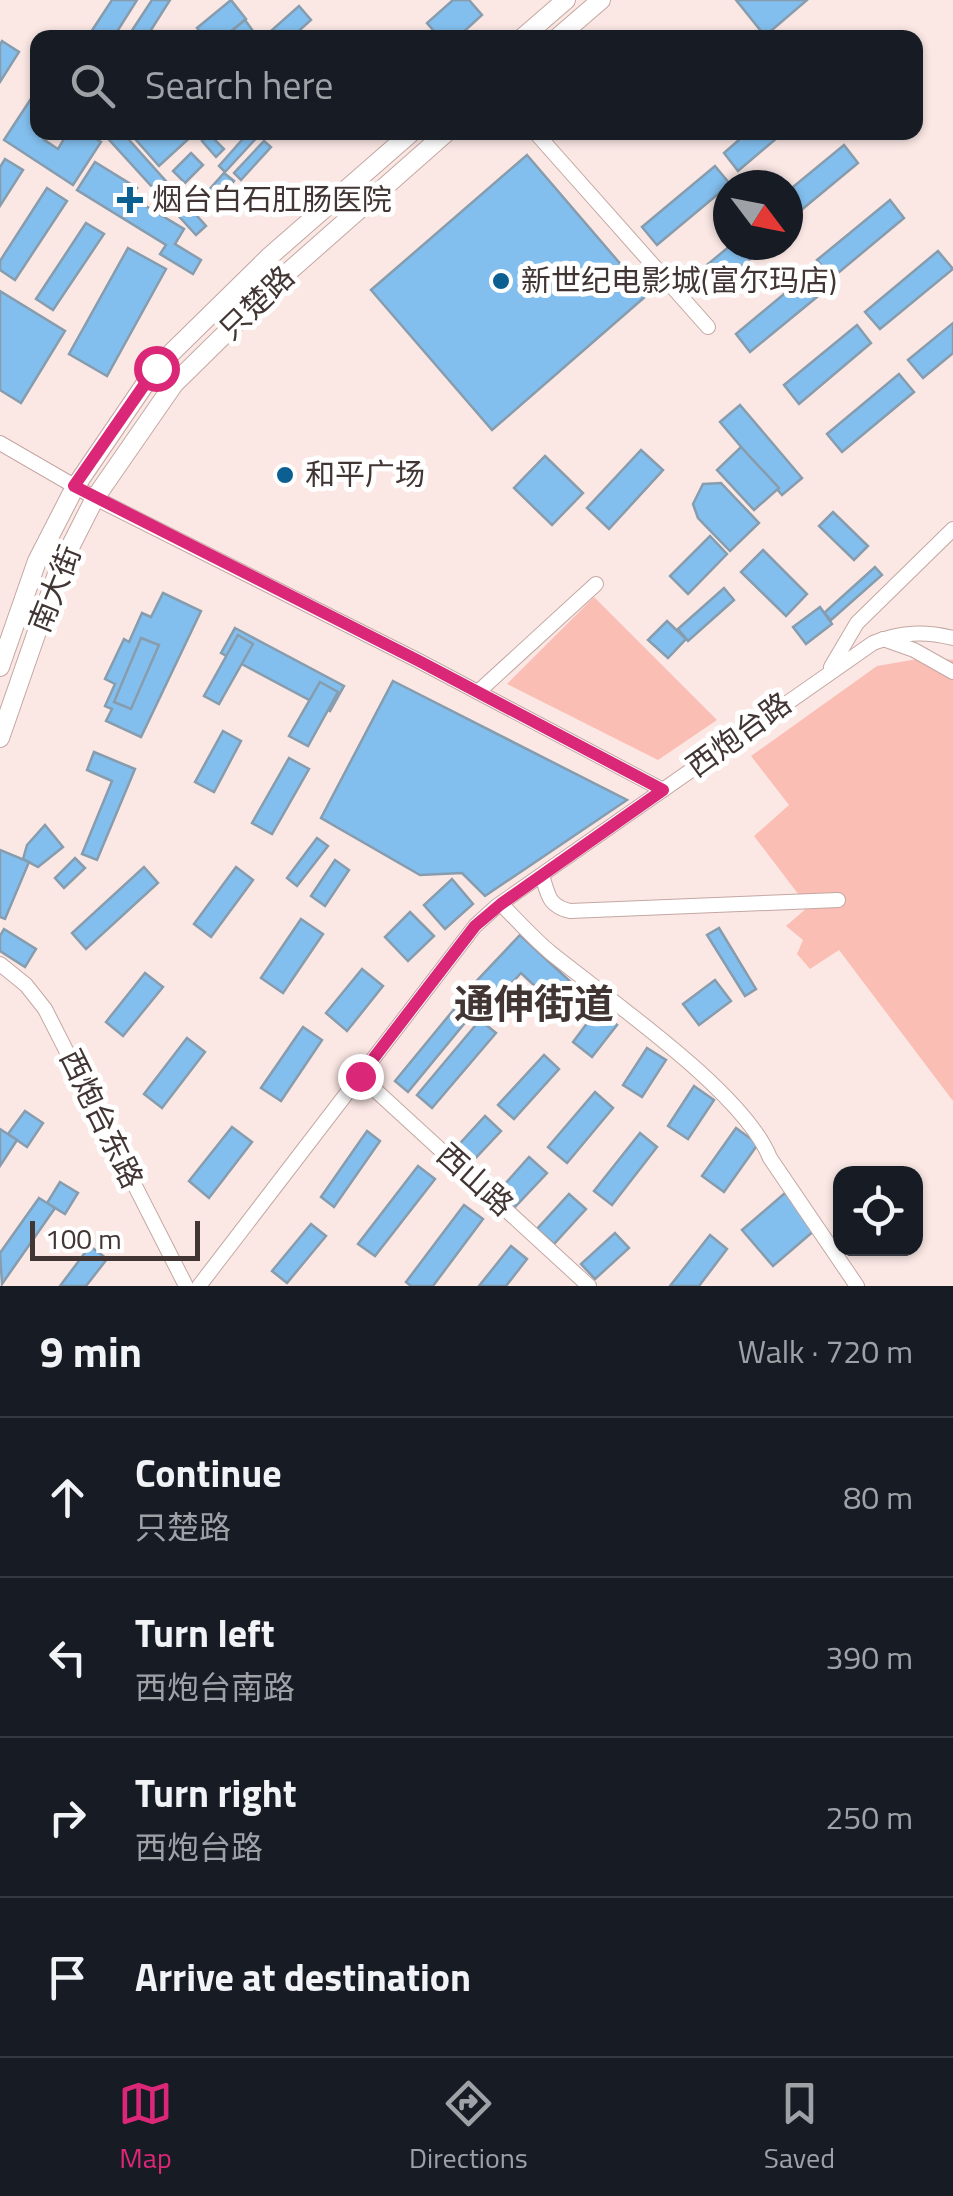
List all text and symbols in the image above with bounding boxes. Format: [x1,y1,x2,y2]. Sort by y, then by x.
search box [30,30,923,140]
text: Search here [145,56,333,114]
icon: search [65,58,120,113]
north arrow [713,170,803,260]
place label: 烟台白石肛肠医院 [152,176,392,222]
marker: 烟台白石肛肠医院 [117,187,143,213]
street label: 只楚路 [208,254,305,350]
place label: 新世纪电影城(富尔玛店) [521,257,837,303]
marker: 新世纪电影城(富尔玛店) [490,270,512,292]
route start [134,346,180,392]
place label: 和平广场 [305,451,425,497]
marker: 和平广场 [274,464,296,486]
street label: 南大街 [16,538,92,639]
street label: 西炮台路 [676,680,800,788]
district label: 通伸街道 [454,973,614,1034]
street label: 西炮台东路 [48,1041,155,1196]
route end [338,1054,384,1100]
street label: 西山路 [427,1132,525,1226]
map controls [833,1166,923,1256]
button: locate [833,1166,923,1256]
scale bar [30,1216,200,1260]
text: 100 m [45,1217,122,1260]
text: 9 min [40,1319,142,1383]
text: Walk · 720 m [738,1327,913,1375]
text: Continue [135,1444,282,1502]
icon: ahead [40,1470,95,1525]
text: 80 m [843,1473,913,1521]
text: 只楚路 [135,1503,231,1551]
text: Turn left [135,1604,275,1662]
icon: left [40,1630,95,1685]
text: 390 m [825,1633,913,1681]
text: 西炮台南路 [135,1663,295,1711]
text: Turn right [135,1764,297,1822]
icon: right [40,1790,95,1845]
text: 250 m [825,1793,913,1841]
text: 西炮台路 [135,1823,263,1871]
text: Arrive at destination [135,1948,471,2006]
icon: arrive [40,1950,95,2005]
tab: Map [118,2076,173,2179]
tab: Directions [409,2076,528,2179]
tab: Saved [764,2076,835,2179]

